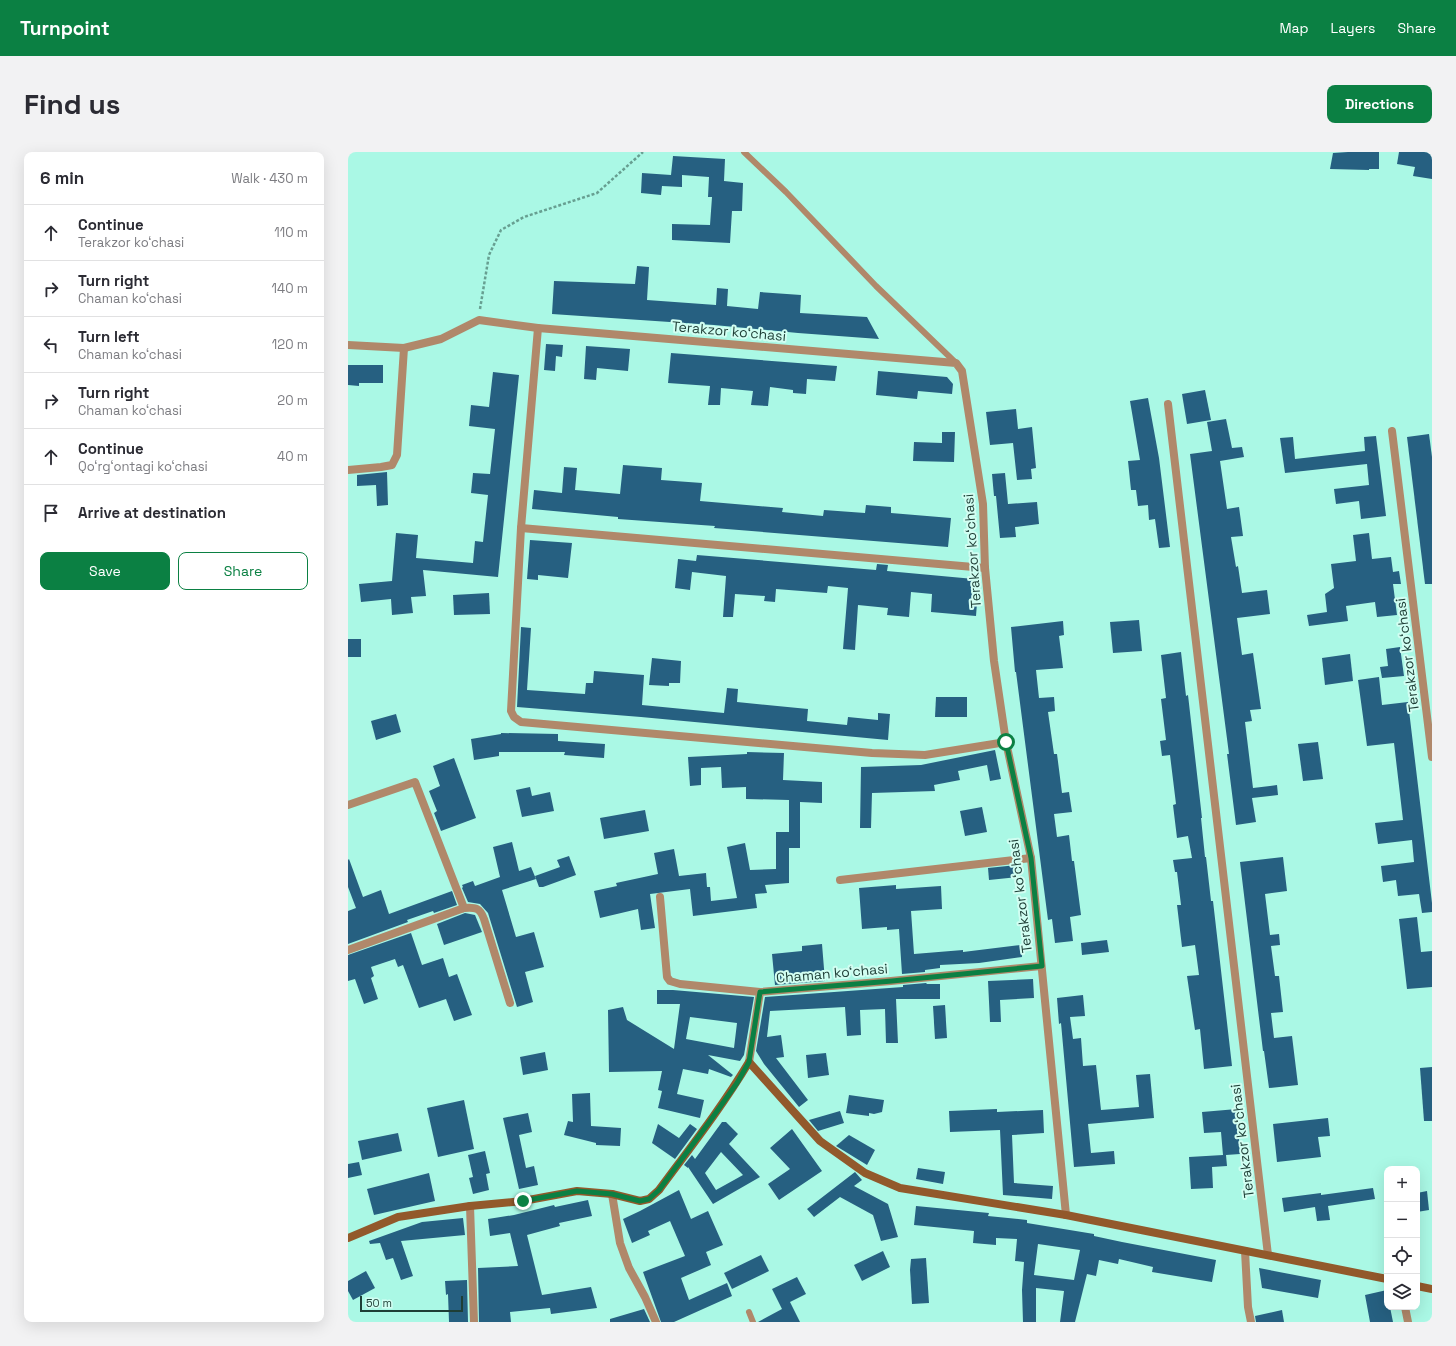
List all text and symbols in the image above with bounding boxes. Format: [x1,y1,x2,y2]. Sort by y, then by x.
text: Turnpoint [20,16,110,41]
text: Map [1279,19,1309,37]
text: Layers [1331,19,1375,37]
text: Share [1397,19,1436,37]
button: Directions [1327,85,1432,123]
text: Find us [24,86,121,122]
text: 6 min [40,167,84,189]
text: Walk · 430 m [231,170,308,187]
text: Continue [78,215,144,234]
icon: ahead [40,222,62,244]
text: 110 m [274,224,308,241]
text: Terakzor koʻchasi [78,234,184,251]
text: Turn right [78,271,149,290]
icon: right [40,278,62,300]
text: 140 m [272,280,308,297]
text: Chaman koʻchasi [78,290,182,307]
street label: Terakzor koʻchasi [671,317,787,345]
text: Turn left [78,327,140,346]
icon: left [40,334,62,356]
text: 120 m [272,336,308,353]
text: Chaman koʻchasi [78,346,182,363]
text: Turn right [78,383,149,402]
icon: right [40,390,62,412]
text: 20 m [277,392,308,409]
text: Chaman koʻchasi [78,402,182,419]
text: Continue [78,439,144,458]
icon: ahead [40,446,62,468]
text: 40 m [277,448,308,465]
text: Qoʻrgʻontagi koʻchasi [78,458,208,475]
street label: Terakzor koʻchasi [959,493,985,609]
icon: arrive [40,502,62,524]
text: Arrive at destination [78,503,226,522]
button: Save [40,552,170,590]
button: Share [178,552,308,590]
street label: Terakzor koʻchasi [1391,597,1423,713]
route start [997,733,1015,751]
street label: Terakzor koʻchasi [1004,838,1036,954]
street label: Chaman koʻchasi [775,959,889,987]
street label: Terakzor koʻchasi [1226,1083,1258,1199]
map controls [1384,1166,1420,1310]
button: + [1384,1166,1420,1202]
route end [514,1192,532,1210]
button: − [1384,1202,1420,1238]
button: locate [1384,1238,1420,1274]
button: layers [1384,1274,1420,1310]
scale bar [360,1294,463,1313]
text: 50 m [366,1296,392,1310]

